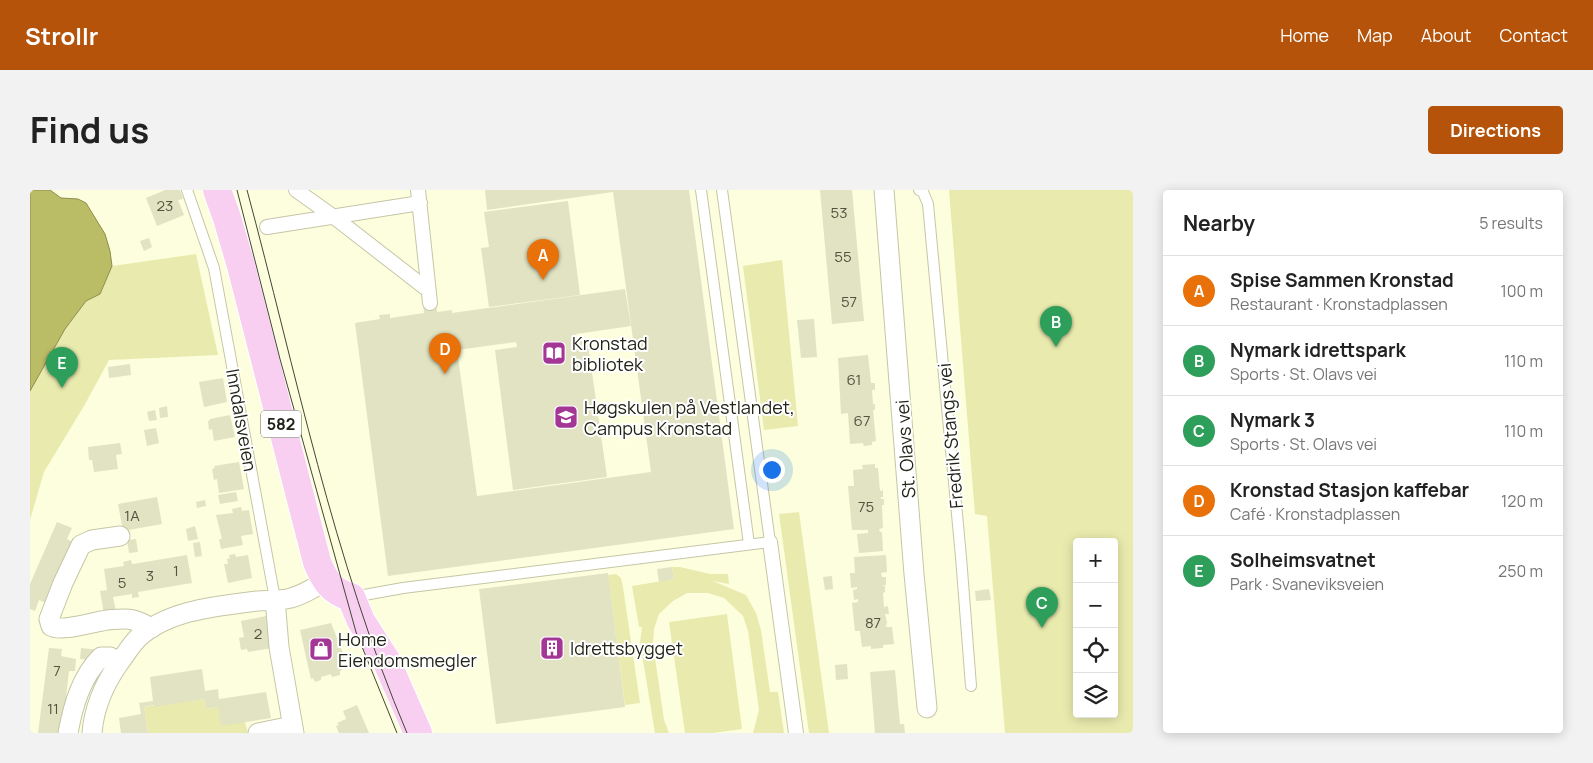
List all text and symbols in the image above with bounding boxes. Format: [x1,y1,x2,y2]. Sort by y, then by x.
text: Strollr [25,19,98,52]
text: Home [1280,23,1329,47]
text: Map [1357,23,1393,47]
text: About [1421,23,1471,47]
text: Contact [1499,23,1568,47]
text: Find us [30,106,149,154]
button: Directions [1428,106,1563,154]
house number: 23 [157,195,173,216]
house number: 53 [831,202,847,223]
text: Nearby [1183,209,1255,237]
text: 5 results [1479,212,1543,234]
pin: A [527,239,559,280]
house number: 55 [834,246,852,267]
text: Spise Sammen Kronstad [1230,267,1454,293]
text: A [1194,280,1204,302]
text: 100 m [1500,280,1543,302]
house number: 57 [841,291,857,312]
text: Restaurant · Kronstadplassen [1230,293,1448,315]
pin: B [1040,306,1072,347]
place label: Kronstad bibliotek [572,331,648,376]
pin: D [429,333,461,374]
text: Nymark idrettspark [1230,337,1406,363]
library icon: Kronstad bibliotek [541,340,567,366]
pin: E [46,347,78,388]
text: B [1194,350,1204,372]
text: 110 m [1504,350,1543,372]
street label: Fredrik Stangs vei [932,362,968,510]
text: Sports · St. Olavs vei [1230,363,1377,385]
street label: Inndalsveien [221,367,263,473]
house number: 61 [847,369,861,390]
place label: Høgskulen på Vestlandet, Campus Kronstad [584,395,795,440]
street label: St. Olavs vei [890,399,920,499]
school or university icon: Høgskulen på Vestlandet, Campus Kronstad [553,404,579,430]
text: Nymark 3 [1230,407,1315,433]
road number: 582 [261,410,301,438]
house number: 67 [854,410,870,431]
text: C [1193,420,1205,442]
text: 110 m [1504,420,1543,442]
text: Sports · St. Olavs vei [1230,433,1377,455]
your location [759,457,785,483]
text: Kronstad Stasjon kaffebar [1230,477,1469,503]
text: D [1193,490,1205,512]
text: 120 m [1501,490,1543,512]
house number: 75 [858,496,874,517]
text: Café · Kronstadplassen [1230,503,1400,525]
house number: 1A [124,505,140,526]
map controls [1073,538,1118,718]
button: + [1073,538,1118,583]
text: Solheimsvatnet [1230,547,1376,573]
house number: 1 [173,560,179,581]
text: E [1194,560,1204,582]
text: 250 m [1498,560,1543,582]
house number: 3 [146,565,154,586]
house number: 5 [118,572,126,593]
text: Park · Svaneviksveien [1230,573,1384,595]
button: − [1073,583,1118,628]
pin: C [1026,587,1058,628]
house number: 87 [865,612,881,633]
house number: 2 [254,623,262,644]
place label: Home Eiendomsmegler [338,627,477,672]
button: locate [1073,628,1118,673]
building icon: Idrettsbygget [539,635,565,661]
shop icon: Home Eiendomsmegler [308,636,334,662]
place label: Idrettsbygget [570,636,683,660]
house number: 7 [53,660,61,681]
button: layers [1073,673,1118,718]
house number: 11 [47,698,59,719]

